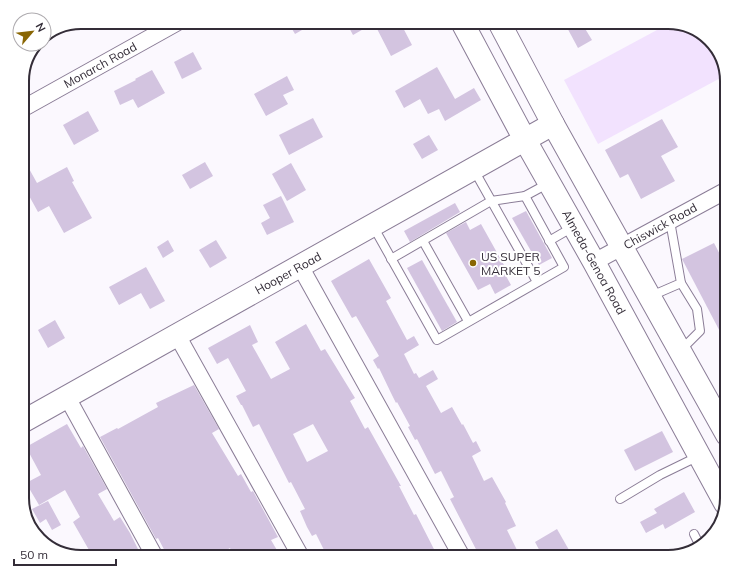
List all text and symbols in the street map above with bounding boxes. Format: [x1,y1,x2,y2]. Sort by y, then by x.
north arrow [12,12,52,52]
text: N [33,20,49,34]
street label: Monarch Road [61,39,139,91]
street label: Chiswick Road [621,200,699,252]
street label: Almeda-Genoa Road [559,207,629,317]
street label: Hooper Road [252,249,324,297]
place label: US SUPER MARKET 5 [481,249,541,278]
marker: US SUPER MARKET 5 [468,258,478,268]
scale bar [14,541,116,567]
text: 50 m [20,547,48,562]

